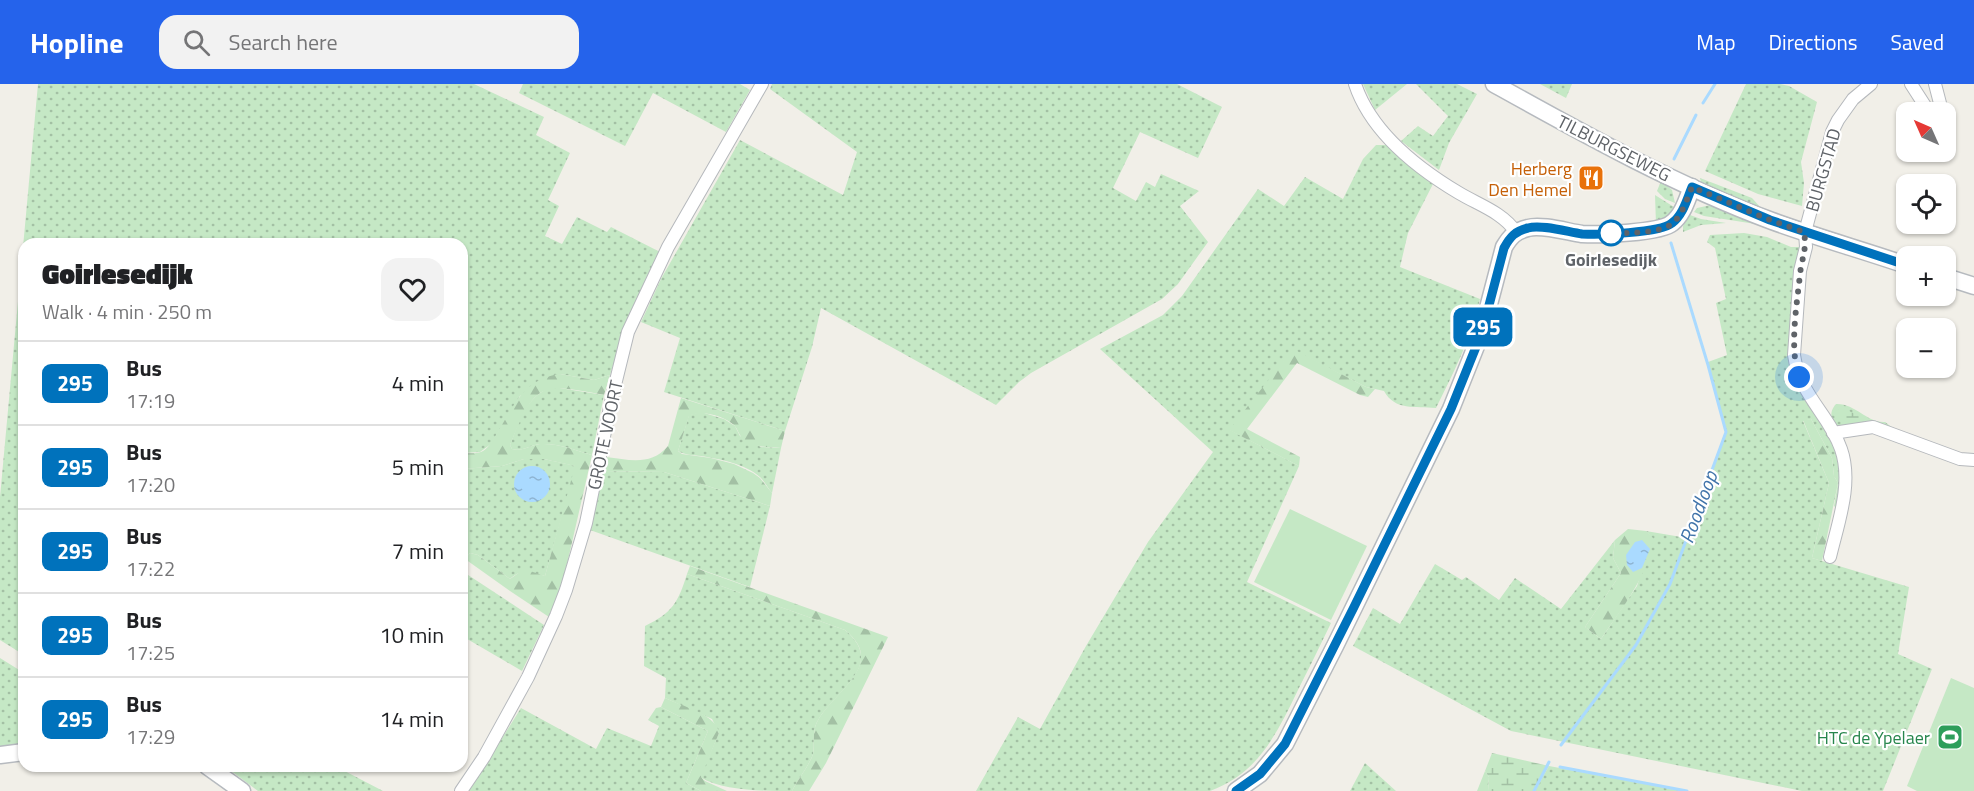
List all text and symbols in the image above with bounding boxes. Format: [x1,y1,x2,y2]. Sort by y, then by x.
search box [159,15,579,69]
text: Hopline [30,21,123,64]
text: Search here [228,25,338,59]
icon: search [180,26,213,59]
text: Map [1696,26,1736,58]
text: Directions [1769,26,1858,58]
text: Saved [1891,26,1944,58]
north arrow [1896,102,1956,162]
map controls [1896,102,1956,378]
street label: TILBURGSEWEG [1553,108,1675,188]
street label: BURGSTAD [1798,125,1848,215]
place label: Herberg Den Hemel [1488,155,1572,203]
restaurant icon: Herberg Den Hemel [1576,163,1606,193]
button: locate [1896,174,1956,234]
marker: Goirlesedijk [1598,220,1624,246]
place label: Goirlesedijk [1565,246,1658,273]
button: + [1896,246,1956,306]
text: Goirlesedijk [42,252,193,295]
button: heart [381,258,444,321]
text: Walk · 4 min · 250 m [42,296,212,327]
line badge: 295 [1448,308,1518,346]
text: 295 [1465,311,1501,343]
button: − [1896,318,1956,378]
text: Bus [126,351,162,385]
your location [1784,362,1814,392]
text: 4 min [392,366,444,400]
text: 295 [57,367,93,399]
street label: GROTE VOORT [580,377,630,492]
text: 17:19 [126,385,175,416]
text: Bus [126,435,162,469]
text: 5 min [392,450,444,484]
text: 295 [57,451,93,483]
water label: Roodloop [1671,466,1726,548]
text: 17:20 [126,469,175,500]
text: Bus [126,519,162,553]
text: 7 min [392,534,444,568]
text: 295 [57,535,93,567]
text: 17:22 [126,553,175,584]
text: Bus [126,603,162,637]
text: 10 min [379,618,444,652]
text: 295 [57,619,93,651]
text: 17:25 [126,637,175,668]
text: Bus [126,687,162,721]
text: 14 min [379,702,444,736]
text: 295 [57,703,93,735]
text: 17:29 [126,721,175,752]
sports icon: HTC de Ypelaer [1935,722,1965,752]
place label: HTC de Ypelaer [1817,724,1930,751]

